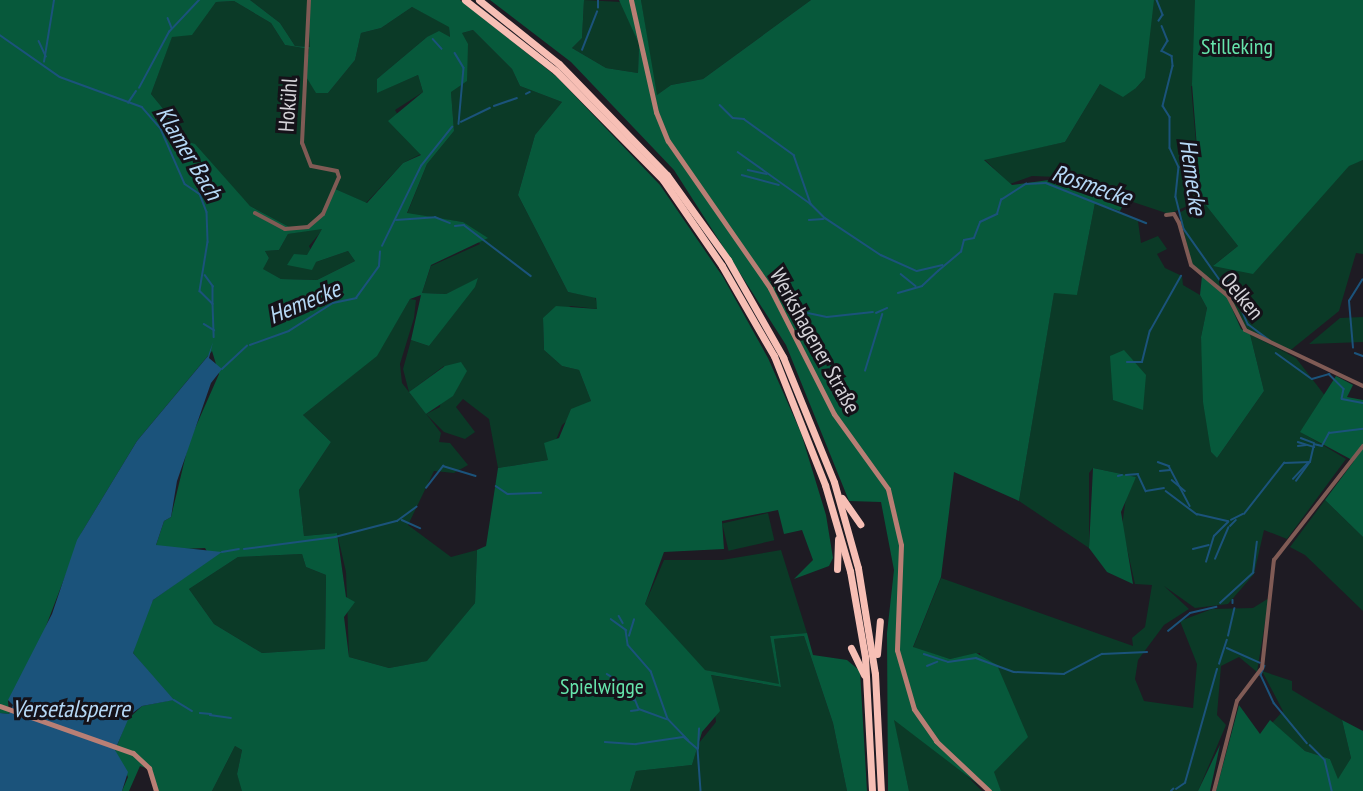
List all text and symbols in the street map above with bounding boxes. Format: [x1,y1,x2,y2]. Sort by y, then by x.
park label: Stilleking [1201,34,1273,60]
street label: Hokühl [273,77,303,133]
water label: Klamer Bach [150,101,228,205]
water label: Hemecke [1173,138,1213,216]
water label: Rosmecke [1049,158,1135,212]
street label: Werkshagener Straße [764,264,866,418]
street label: Oelken [1215,267,1269,325]
water label: Hemecke [264,274,344,330]
park label: Spielwigge [560,674,644,700]
water label: Versetalsperre [12,695,130,723]

